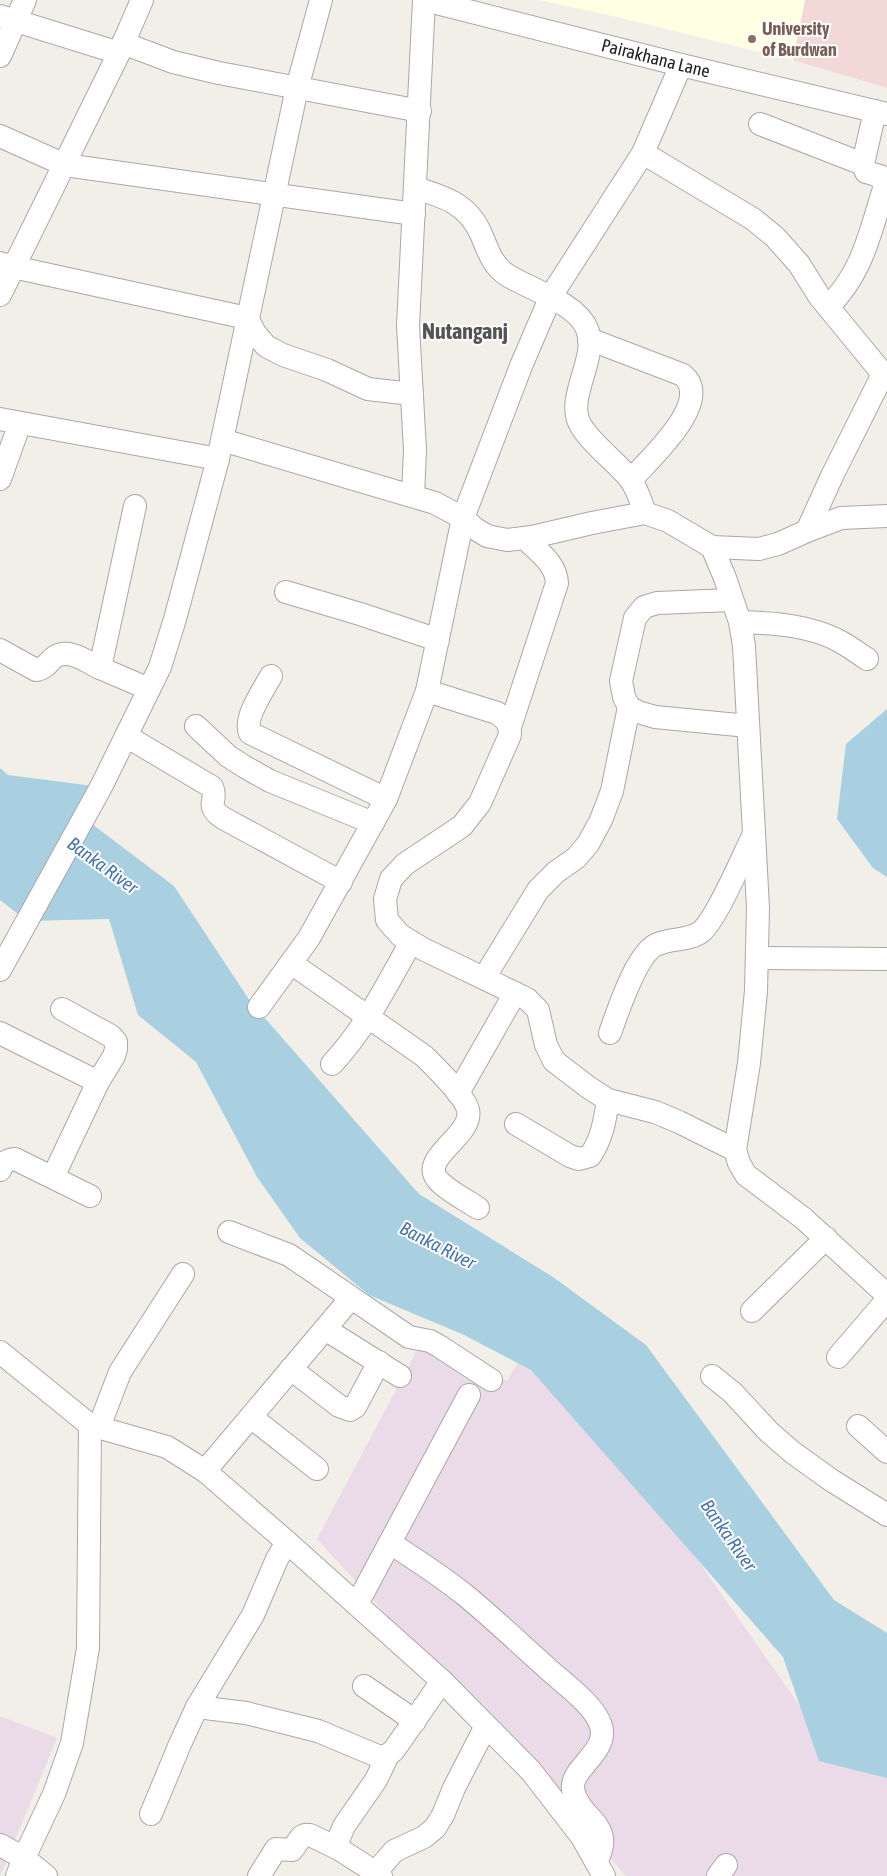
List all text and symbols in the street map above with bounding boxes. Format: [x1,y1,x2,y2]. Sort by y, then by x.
place label: University of Burdwan [762,18,837,60]
marker: University of Burdwan [746,33,758,45]
street label: Pairakhana Lane [599,34,712,82]
district label: Nutanganj [422,318,508,344]
water label: Banka River [63,832,144,899]
water label: Banka River [396,1217,481,1274]
water label: Banka River [696,1495,762,1576]

